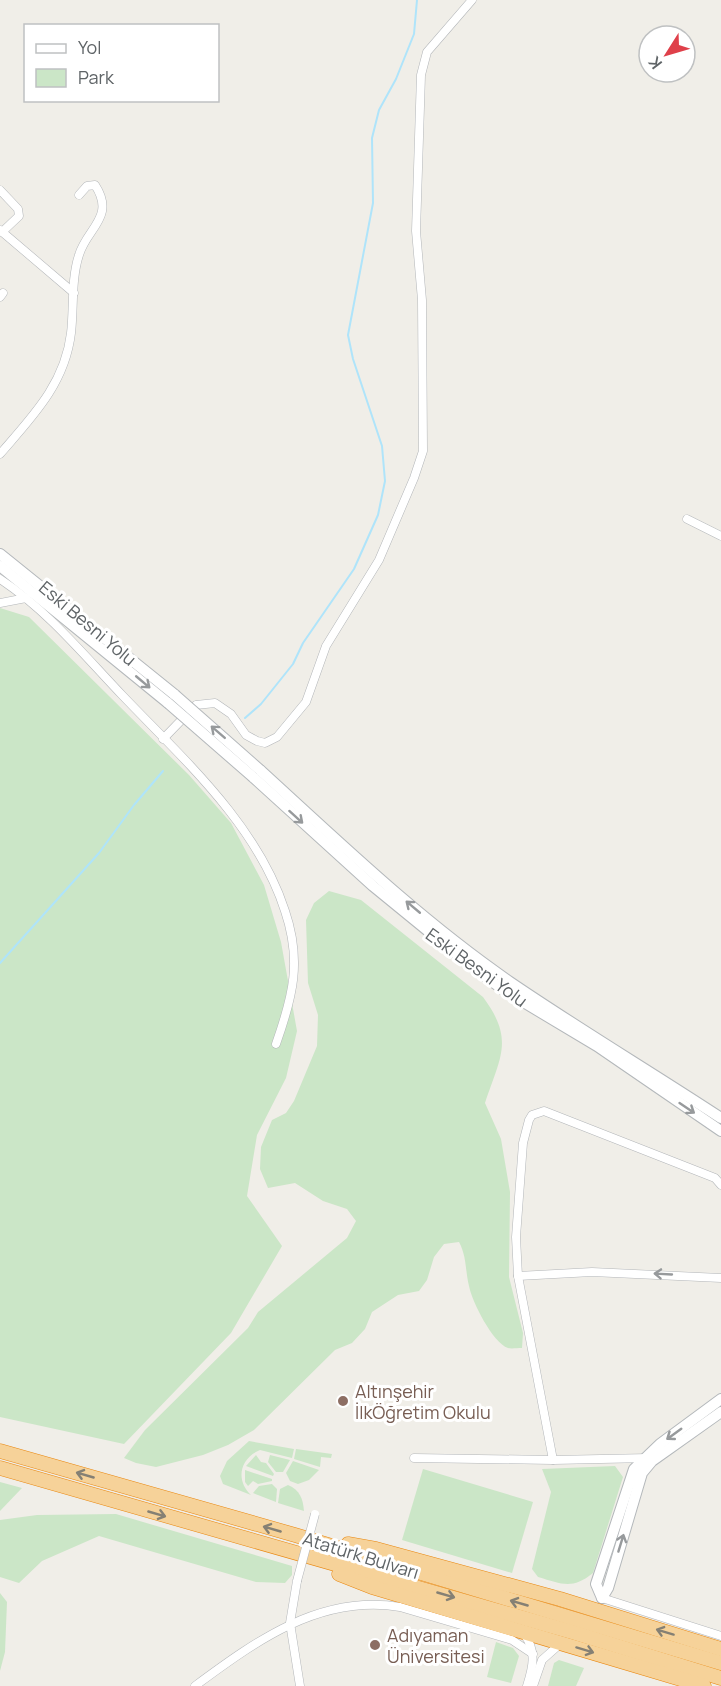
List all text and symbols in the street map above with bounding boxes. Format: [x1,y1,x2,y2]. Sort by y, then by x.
legend [24,24,219,102]
north arrow [637,24,697,84]
text: Yol [78,35,101,59]
text: K [643,52,667,74]
text: Park [78,65,115,89]
street label: Eski Besni Yolu [34,575,142,671]
one-way arrow [135,675,150,689]
one-way arrow [210,725,225,739]
one-way arrow [288,810,303,824]
one-way arrow [405,900,421,913]
street label: Eski Besni Yolu [421,922,533,1012]
one-way arrow [679,1102,695,1114]
one-way arrow [653,1268,673,1279]
place label: Altınşehir İlkÖğretim Okulu [355,1379,491,1424]
marker: Altınşehir İlkÖğretim Okulu [336,1394,350,1408]
one-way arrow [666,1428,682,1440]
one-way arrow [75,1469,94,1481]
one-way arrow [147,1509,166,1520]
one-way arrow [263,1523,282,1534]
street label: Atatürk Bulvarı [300,1526,422,1584]
one-way arrow [616,1534,627,1553]
one-way arrow [436,1590,455,1601]
one-way arrow [510,1596,529,1608]
place label: Adıyaman Üniversitesi [387,1623,485,1668]
one-way arrow [656,1626,675,1637]
marker: Adıyaman Üniversitesi [368,1638,382,1652]
one-way arrow [575,1645,594,1656]

